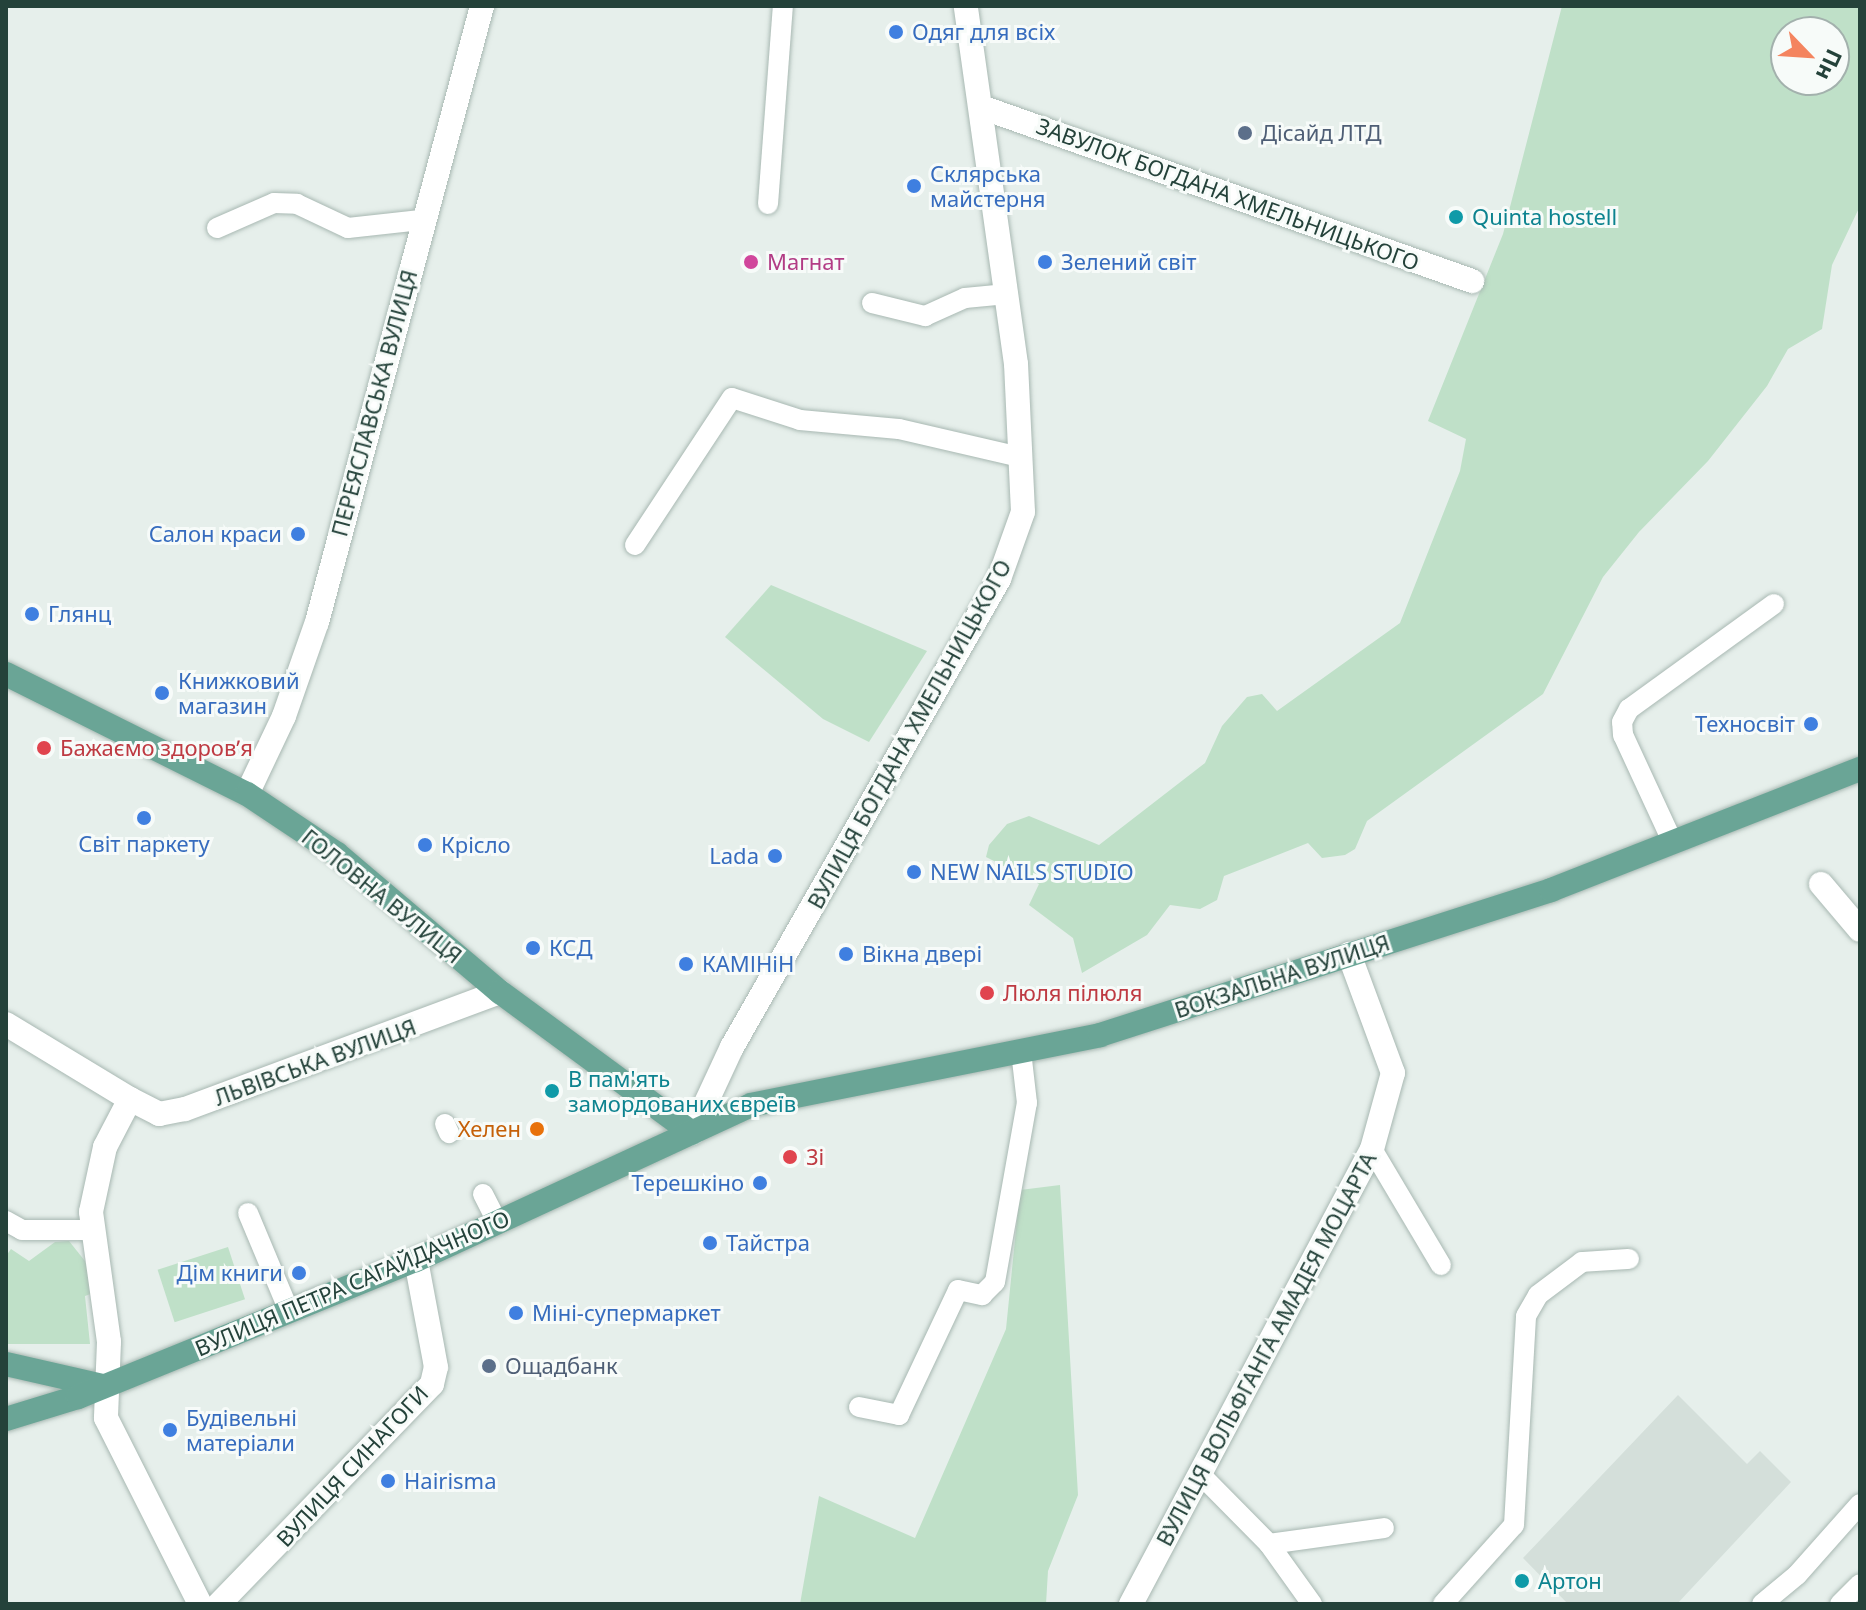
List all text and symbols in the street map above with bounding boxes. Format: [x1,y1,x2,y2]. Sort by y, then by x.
north arrow [1770,16,1850,96]
place label: Одяг для всіх [912,19,1055,45]
marker: Одяг для всіх [887,23,905,41]
text: Пн [1810,45,1850,86]
street label: ЗАВУЛОК БОГДАНА ХМЕЛЬНИЦЬКОГО [1033,112,1423,276]
place label: Дісайд ЛТД [1261,120,1382,146]
marker: Дісайд ЛТД [1236,124,1254,142]
place label: Склярська майстерня [930,160,1045,212]
marker: Склярська майстерня [905,177,923,195]
place label: Quinta hostell [1472,204,1617,230]
marker: Quinta hostell [1447,208,1465,226]
place label: Магнат [767,249,845,275]
place label: Зелений світ [1061,249,1197,275]
marker: Магнат [742,253,760,271]
marker: Зелений світ [1036,253,1054,271]
street label: ПЕРЕЯСЛАВСЬКА ВУЛИЦЯ [326,267,422,539]
place label: Салон краси [149,521,282,547]
marker: Салон краси [289,525,307,543]
street label: ВУЛИЦЯ БОГДАНА ХМЕЛЬНИЦЬКОГО [802,555,1016,913]
place label: Глянц [48,601,111,627]
marker: Глянц [23,605,41,623]
place label: Книжковий магазин [178,667,300,718]
marker: Книжковий магазин [153,684,171,702]
place label: Техносвіт [1695,711,1795,737]
marker: Техносвіт [1802,715,1820,733]
place label: Бажаємо здоровʼя [60,735,253,761]
marker: Бажаємо здоровʼя [35,739,53,757]
marker: Світ паркету [135,809,153,827]
street label: ГОЛОВНА ВУЛИЦЯ [297,823,467,969]
place label: Світ паркету [78,831,210,857]
place label: Крісло [441,832,511,858]
marker: Крісло [416,836,434,854]
place label: Lada [709,843,759,869]
marker: Lada [766,847,784,865]
place label: NEW NAILS STUDIO [930,859,1134,885]
marker: NEW NAILS STUDIO [905,863,923,881]
street label: ВОКЗАЛЬНА ВУЛИЦЯ [1171,929,1393,1023]
place label: КСД [549,935,592,961]
marker: КСД [524,939,542,957]
place label: Вікна двері [862,941,982,967]
marker: Вікна двері [837,945,855,963]
place label: КАМІНіН [702,951,794,977]
marker: КАМІНіН [677,955,695,973]
place label: Люля пілюля [1003,980,1142,1006]
marker: Люля пілюля [978,984,996,1002]
street label: ЛЬВІВСЬКА ВУЛИЦЯ [211,1013,419,1111]
place label: В пам'ять замордованих євреїв [568,1065,796,1116]
marker: В пам'ять замордованих євреїв [543,1082,561,1100]
place label: Хелен [458,1116,521,1142]
marker: Хелен [528,1120,546,1138]
place label: 3і [806,1144,824,1170]
marker: 3і [781,1148,799,1166]
street label: ВУЛИЦЯ ВОЛЬФГАНГА АМАДЕЯ МОЦАРТА [1151,1148,1381,1550]
place label: Терешкіно [631,1170,744,1196]
marker: Терешкіно [751,1174,769,1192]
street label: ВУЛИЦЯ ПЕТРА САГАЙДАЧНОГО [191,1205,513,1361]
place label: Тайстра [726,1230,810,1256]
marker: Тайстра [701,1234,719,1252]
place label: Дім книги [177,1260,283,1286]
marker: Дім книги [290,1264,308,1282]
place label: Міні-супермаркет [532,1300,721,1326]
marker: Міні-супермаркет [507,1304,525,1322]
place label: Ощадбанк [505,1353,618,1379]
marker: Ощадбанк [480,1357,498,1375]
street label: ВУЛИЦЯ СИНАГОГИ [271,1380,433,1552]
place label: Будівельні матеріали [186,1404,297,1456]
marker: Будівельні матеріали [161,1421,179,1439]
place label: Hairisma [404,1468,497,1494]
marker: Hairisma [379,1472,397,1490]
place label: Артон [1538,1568,1602,1594]
marker: Артон [1513,1572,1531,1590]

